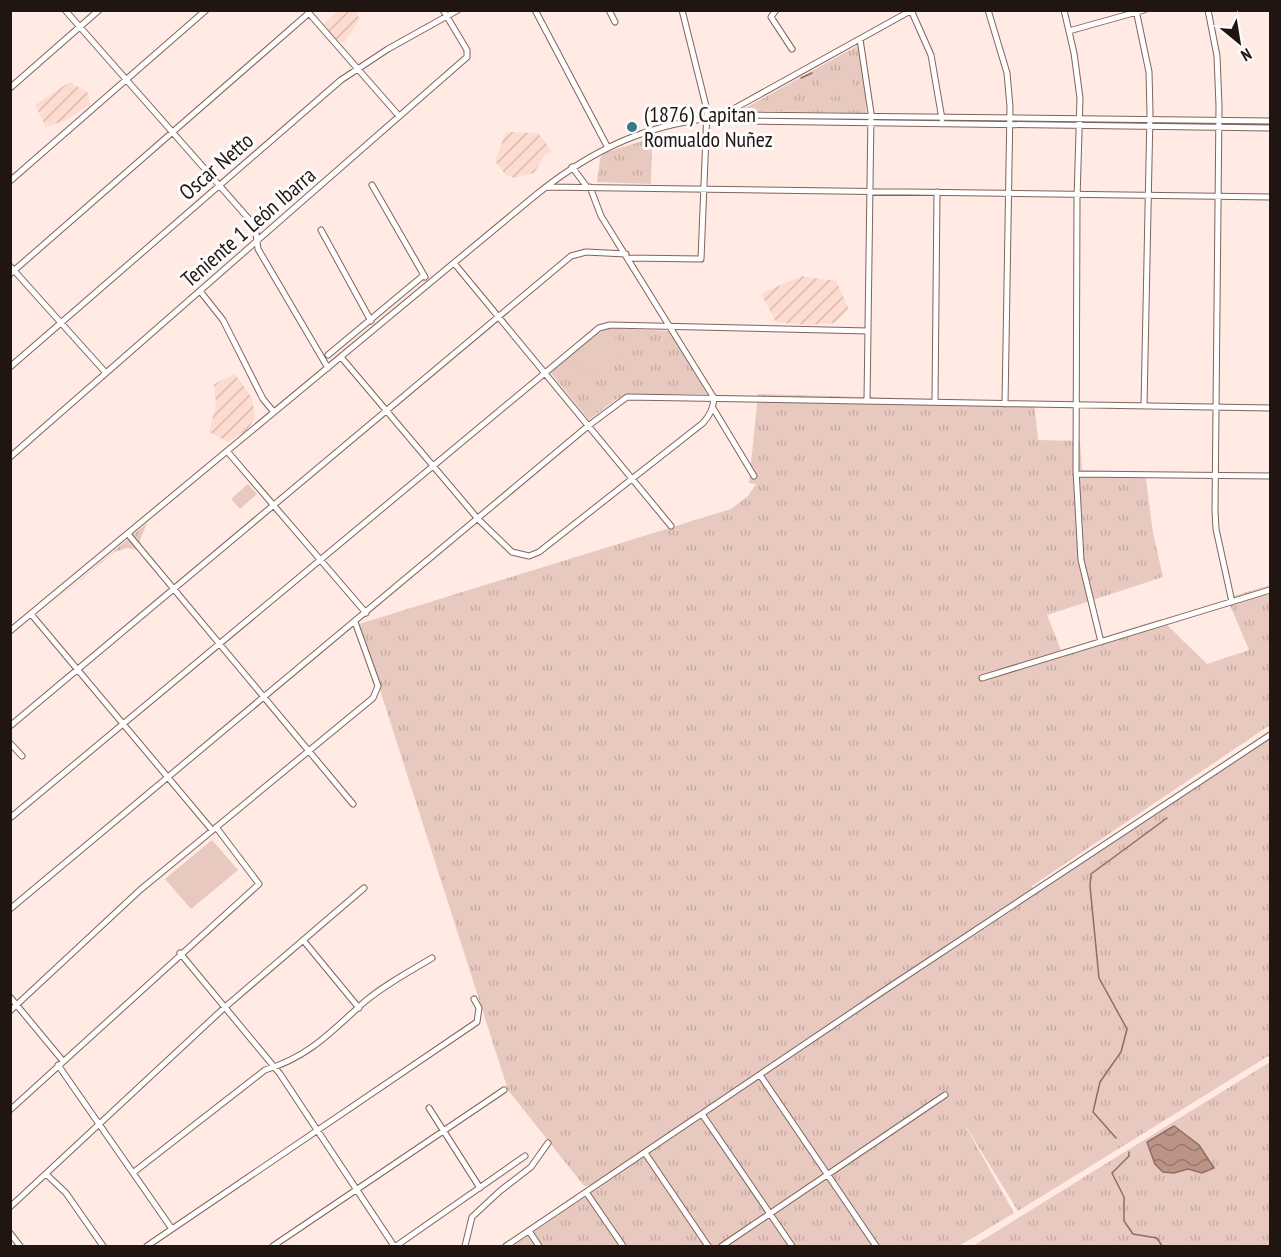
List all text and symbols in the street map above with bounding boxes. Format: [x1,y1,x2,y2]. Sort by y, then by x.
north arrow [1209,12,1269,72]
text: N [1238,44,1255,66]
place label: (1876) Capitan Romualdo Nuñez [644,100,773,153]
marker: (1876) Capitan Romualdo Nuñez [625,120,639,134]
street label: Oscar Netto [173,126,259,206]
street label: Teniente 1 León Ibarra [175,161,321,293]

